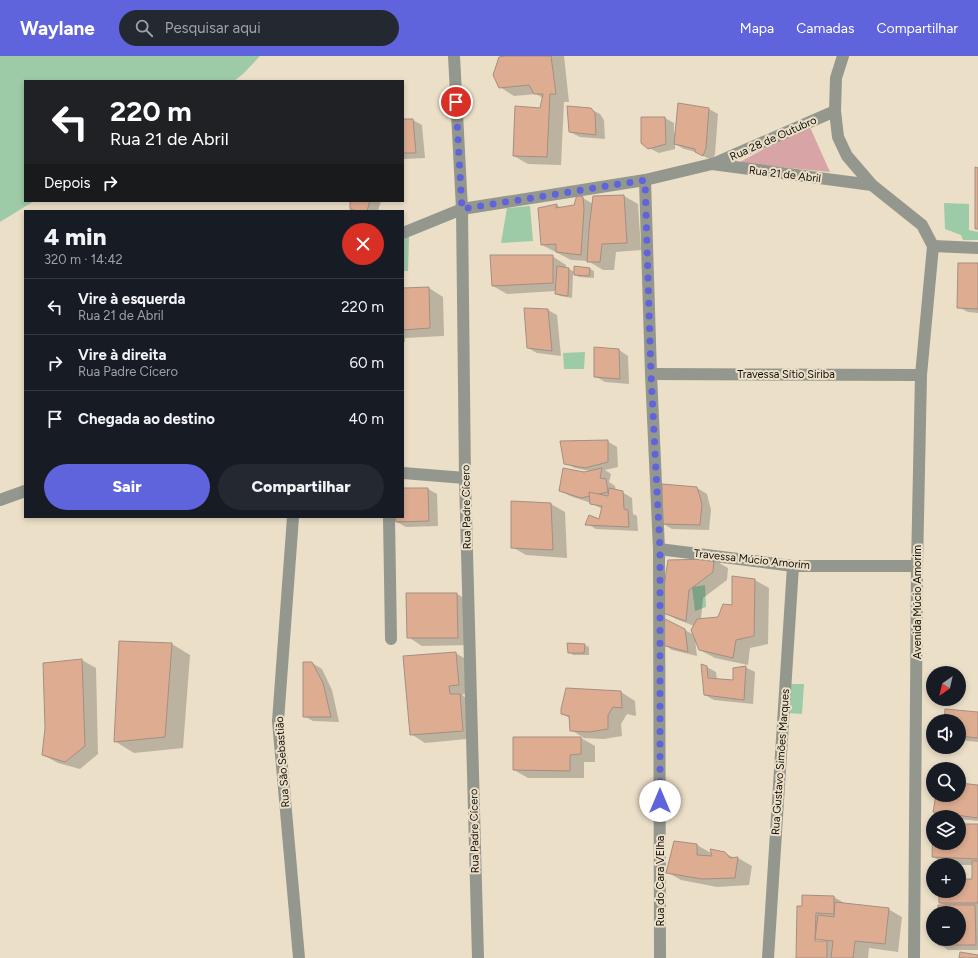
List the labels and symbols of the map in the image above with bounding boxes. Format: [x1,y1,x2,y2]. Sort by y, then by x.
pin [439,85,473,119]
street label: Rua 28 de Outubro [728,113,819,163]
street label: Rua 21 de Abril [748,164,822,185]
street label: Travessa Sítio Siriba [737,368,835,381]
street label: Rua Padre Cícero [459,465,474,549]
street label: Avenida Múcio Amorim [911,545,924,659]
street label: Travessa Múcio Amorim [693,547,811,572]
north arrow [926,666,966,706]
street label: Rua Gustavo Simões Marques [769,689,792,836]
street label: Rua São Sebastião [273,716,292,808]
position arrow [639,780,681,822]
street label: Rua Padre Cícero [467,789,482,873]
street label: Rua do Cara VElha [654,836,667,926]

